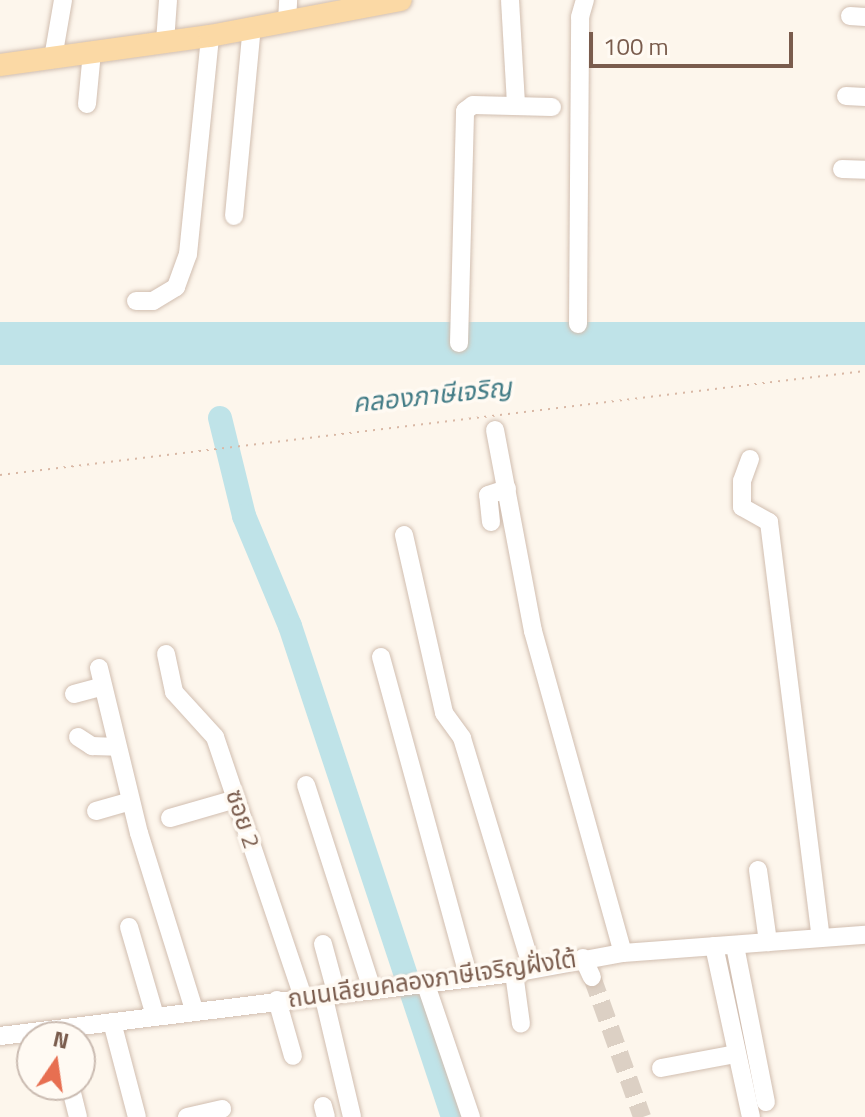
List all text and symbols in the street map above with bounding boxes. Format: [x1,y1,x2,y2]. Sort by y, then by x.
scale bar [593,16,797,66]
text: 100 m [603,28,669,64]
water label: คลองภาษีเจริญ [351,371,513,419]
street label: ซอย 2 [220,786,266,852]
street label: ถนนเลียบคลองภาษีเจริญฝั่งใต้ [286,944,578,1014]
north arrow [16,1021,96,1101]
text: N [50,1021,72,1058]

